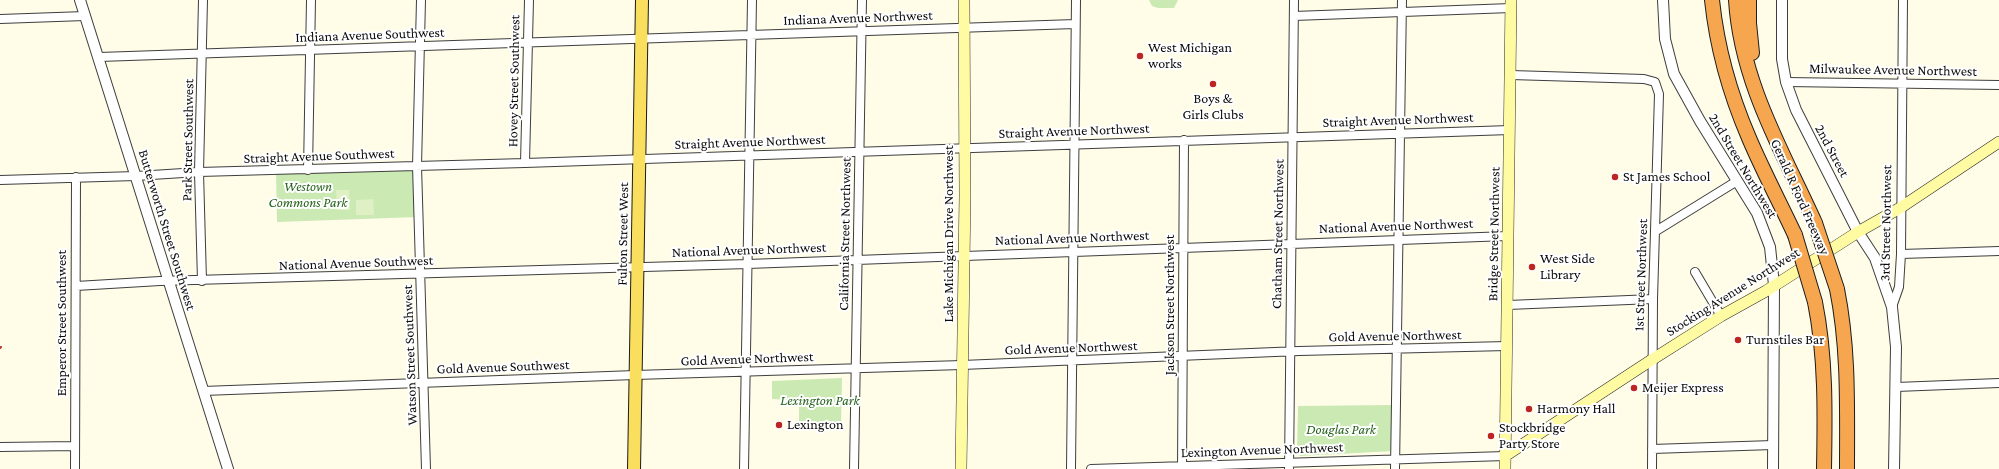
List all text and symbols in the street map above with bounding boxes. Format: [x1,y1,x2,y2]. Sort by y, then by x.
street label: Indiana Avenue Northwest [783,7,933,29]
street label: Hovey Street Southwest [504,15,524,147]
street label: Indiana Avenue Southwest [295,24,445,46]
place label: West Michigan works [1148,40,1232,72]
marker: West Michigan works [1135,51,1145,61]
street label: Milwaukee Avenue Northwest [1809,60,1977,80]
street label: Park Street Southwest [179,79,197,201]
marker: Boys & Girls Clubs [1208,79,1218,89]
place label: Boys & Girls Clubs [1182,91,1244,124]
street label: Straight Avenue Northwest [1322,109,1474,131]
street label: 2nd Street Northwest [1705,111,1781,221]
street label: Straight Avenue Northwest [998,120,1150,142]
street label: 2nd Street [1811,122,1853,180]
street label: Straight Avenue Northwest [674,131,826,153]
street label: Gerald R Ford Freeway [1767,136,1833,258]
street label: Straight Avenue Southwest [243,145,395,167]
street label: Lake Michigan Drive Northwest [941,145,957,323]
street label: Butterworth Street Southwest [135,148,199,312]
street label: California Street Northwest [835,157,855,311]
street label: Chatham Street Northwest [1268,159,1288,309]
street label: 3rd Street Northwest [1877,165,1895,281]
street label: Bridge Street Northwest [1484,167,1504,301]
place label: St James School [1623,169,1710,185]
marker: St James School [1610,172,1620,182]
park label: Westown Commons Park [269,179,347,212]
street label: Fulton Street West [614,182,632,286]
street label: National Avenue Northwest [1318,215,1474,237]
street label: 1st Street Northwest [1631,219,1651,331]
street label: National Avenue Northwest [994,227,1150,249]
street label: Jackson Street Northwest [1162,235,1178,375]
street label: National Avenue Northwest [671,239,827,261]
street label: Stocking Avenue Northwest [1663,244,1803,340]
street label: Emperor Street Southwest [54,250,70,396]
place label: West Side Library [1540,251,1595,284]
street label: National Avenue Southwest [279,252,433,274]
marker: West Side Library [1527,262,1537,272]
street label: Watson Street Southwest [399,284,421,426]
street label: Gold Avenue Northwest [1328,326,1462,346]
place label: Turnstiles Bar [1746,332,1824,348]
marker: Turnstiles Bar [1733,335,1743,345]
street label: Gold Avenue Northwest [1004,337,1138,359]
street label: Gold Avenue Northwest [680,348,814,370]
street label: Gold Avenue Southwest [436,356,570,378]
place label: Meijer Express [1642,380,1724,396]
marker: Meijer Express [1629,383,1639,393]
park label: Lexington Park [780,393,860,409]
place label: Harmony Hall [1537,401,1615,417]
marker: Harmony Hall [1524,404,1534,414]
place label: Lexington [787,417,844,433]
marker: Lexington [774,420,784,430]
place label: Stockbridge Party Store [1499,420,1565,452]
park label: Douglas Park [1306,422,1376,438]
marker: Stockbridge Party Store [1486,431,1496,441]
street label: Lexington Avenue Northwest [1180,439,1344,461]

